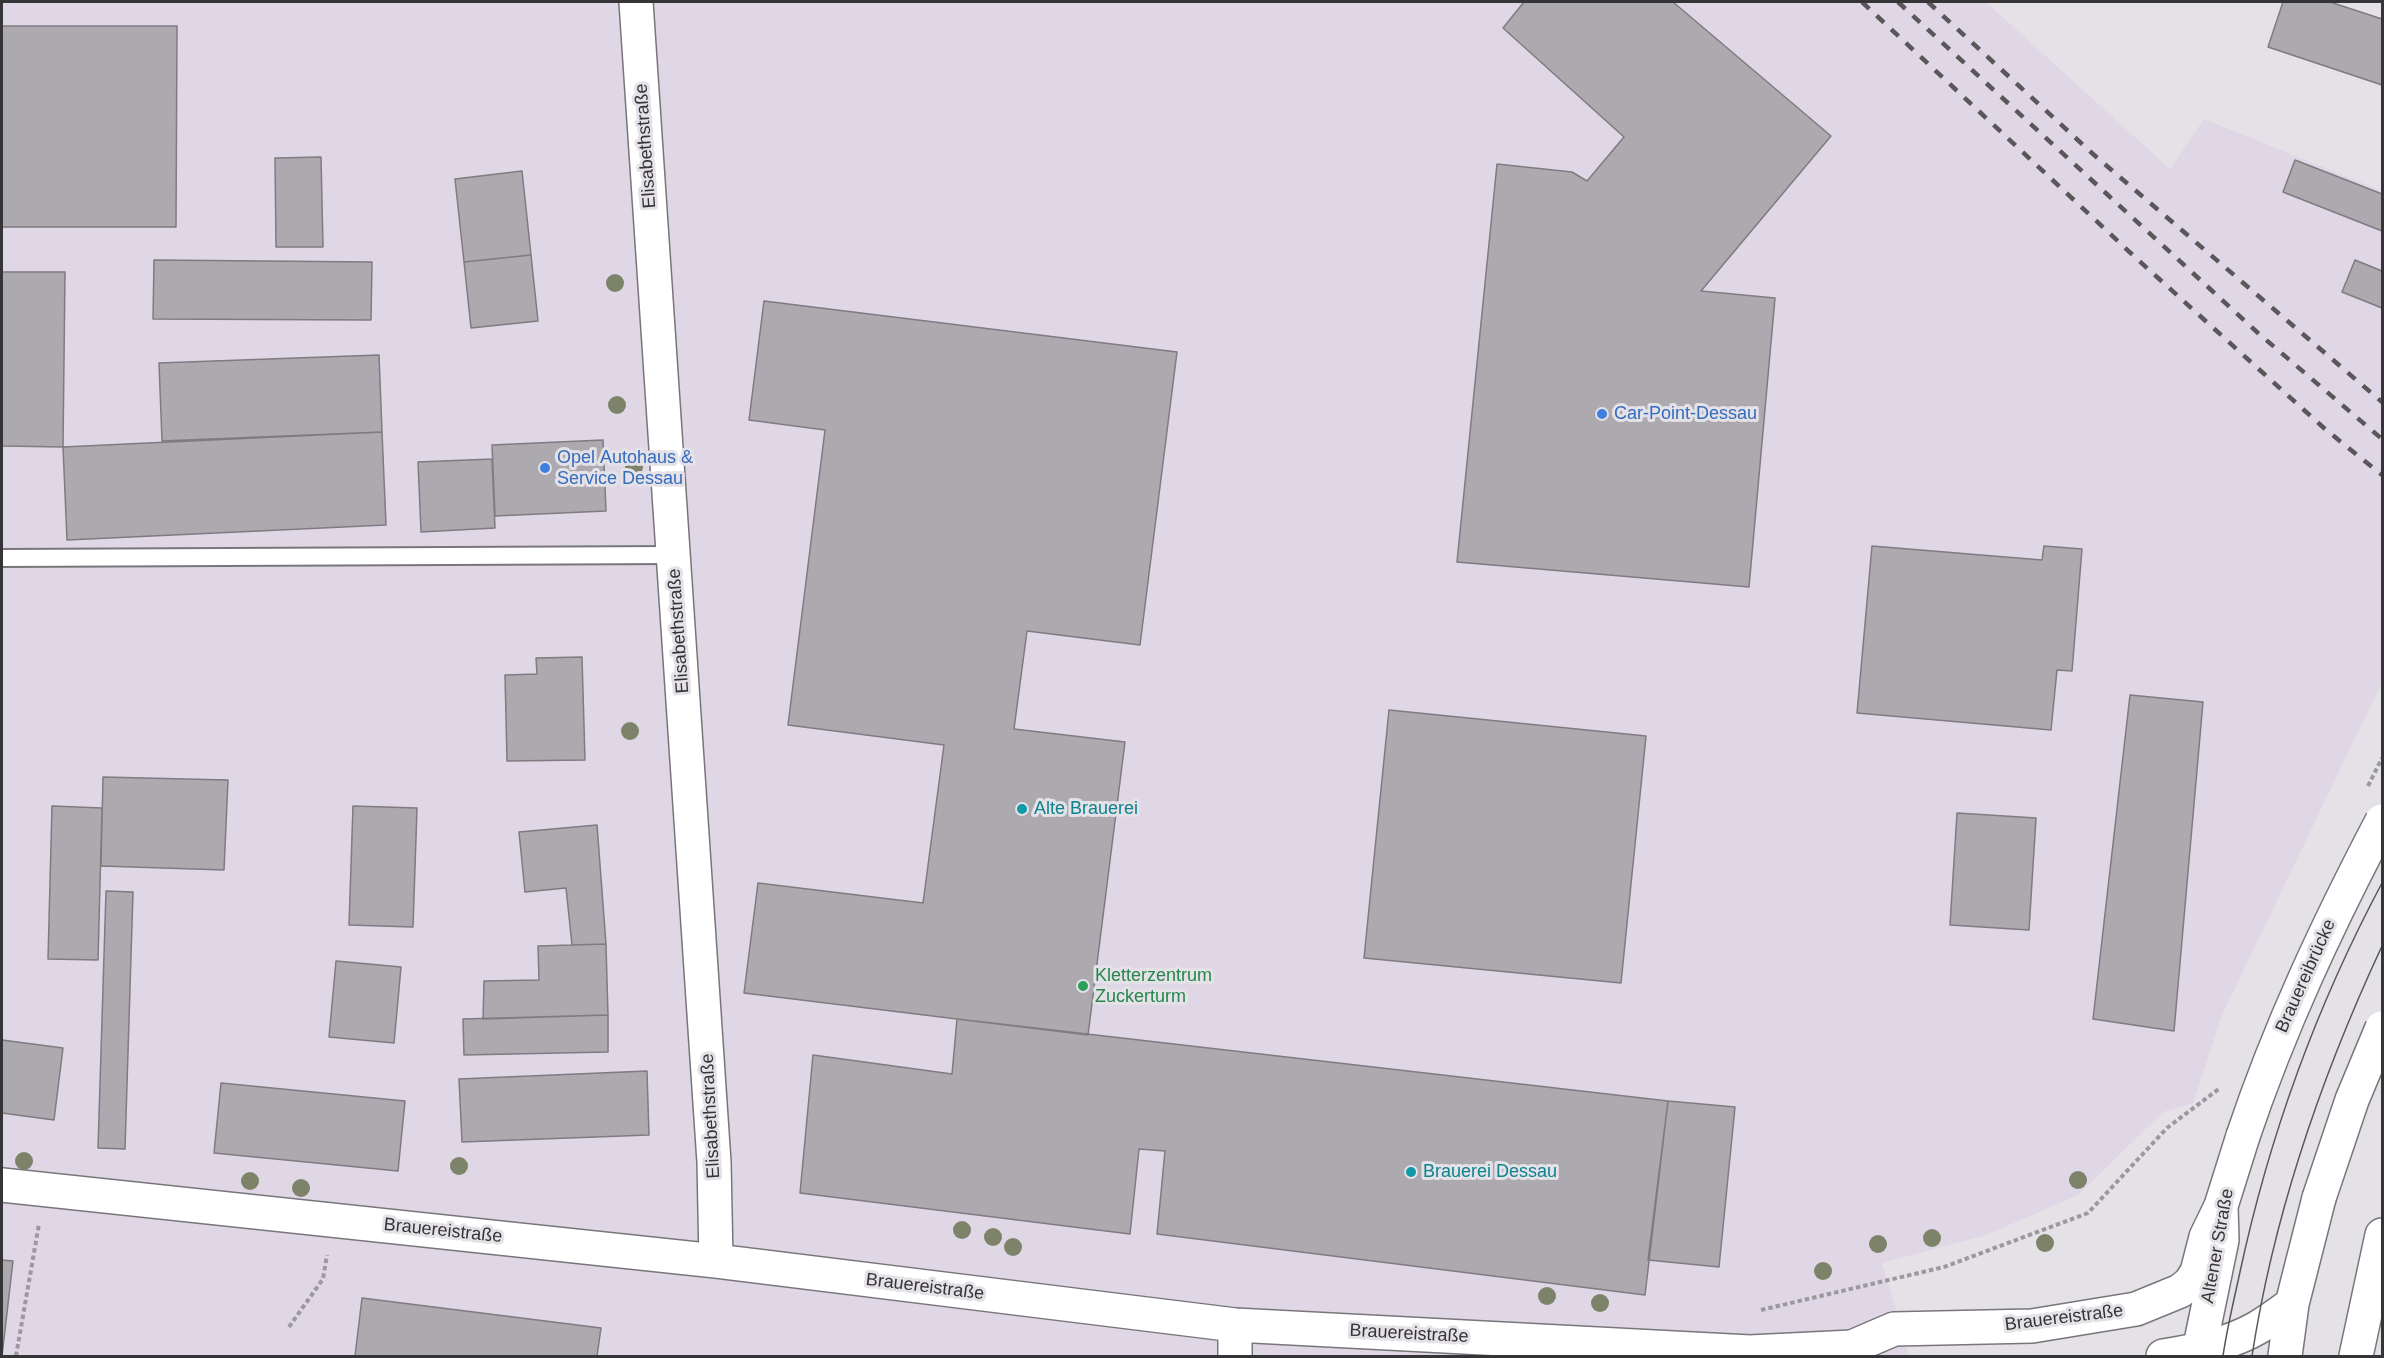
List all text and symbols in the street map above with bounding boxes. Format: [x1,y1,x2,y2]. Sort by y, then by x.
street label: Elisabethstraße [631,83,661,209]
place label: Car-Point-Dessau [1614,403,1757,425]
marker: Car-Point-Dessau [1595,407,1609,421]
place label: Opel Autohaus & Service Dessau [557,447,693,490]
marker: Opel Autohaus & Service Dessau [538,461,552,475]
street label: Elisabethstraße [664,568,694,694]
place label: Alte Brauerei [1034,798,1138,820]
marker: Alte Brauerei [1015,802,1029,816]
street label: Brauereibrücke [2271,916,2341,1036]
place label: Kletterzentrum Zuckerturm [1095,965,1212,1008]
marker: Kletterzentrum Zuckerturm [1076,979,1090,993]
street label: Elisabethstraße [697,1053,725,1179]
place label: Brauerei Dessau [1423,1161,1557,1183]
marker: Brauerei Dessau [1404,1165,1418,1179]
street label: Altener Straße [2197,1187,2239,1305]
street label: Brauereistraße [383,1214,503,1248]
street label: Brauereistraße [865,1269,985,1305]
street label: Brauereistraße [2004,1300,2124,1336]
street label: Brauereistraße [1349,1320,1469,1348]

